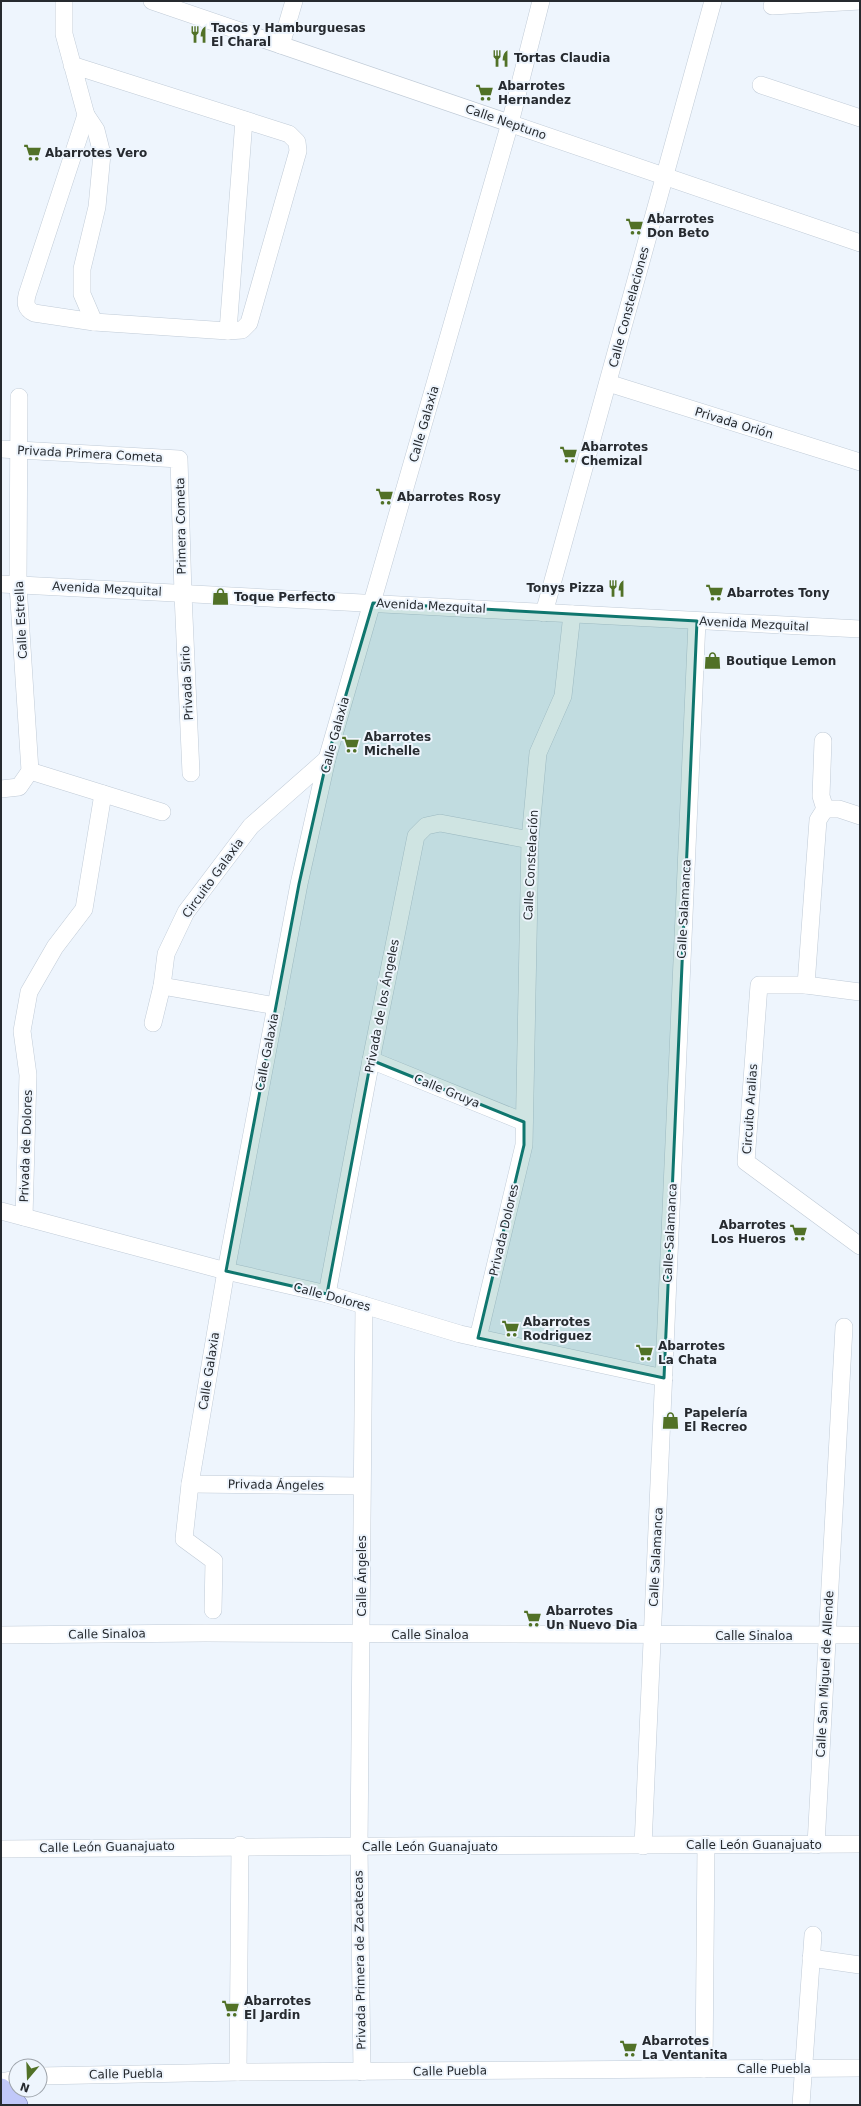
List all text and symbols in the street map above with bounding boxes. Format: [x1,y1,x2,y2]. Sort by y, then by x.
place label: Tacos y Hamburguesas El Charal [211,21,366,49]
restaurant icon: Tacos y Hamburguesas El Charal [188,25,208,45]
restaurant icon: Tortas Claudia [491,48,511,68]
place label: Tortas Claudia [514,51,610,65]
place label: Abarrotes Hernandez [498,79,571,107]
supermarket icon: Abarrotes Hernandez [475,83,495,103]
street label: Calle Neptuno [464,102,548,142]
supermarket icon: Abarrotes Vero [22,143,42,163]
place label: Abarrotes Vero [45,146,147,160]
place label: Abarrotes Don Beto [647,212,714,240]
supermarket icon: Abarrotes Don Beto [624,216,644,236]
street label: Calle Constelaciones [606,245,652,369]
street label: Calle Galaxia [406,384,442,464]
street label: Privada Orión [693,404,775,442]
place label: Abarrotes Chemizal [581,440,648,468]
street label: Privada Primera Cometa [17,443,163,465]
supermarket icon: Abarrotes Chemizal [558,444,578,464]
street label: Primera Cometa [173,477,189,575]
supermarket icon: Abarrotes Rosy [374,487,394,507]
place label: Abarrotes Rosy [397,490,501,504]
restaurant icon: Tonys Pizza [607,578,627,598]
street label: Avenida Mezquital [52,579,162,599]
street label: Calle Estrella [12,581,30,659]
place label: Tonys Pizza [527,581,604,595]
supermarket icon: Abarrotes Tony [704,583,724,603]
place label: Abarrotes Tony [727,586,830,600]
shop icon: Toque Perfecto [211,587,231,607]
place label: Toque Perfecto [234,590,336,604]
street label: Avenida Mezquital [376,596,486,616]
street label: Avenida Mezquital [699,614,809,634]
street label: Privada Sirio [178,645,196,721]
shop icon: Boutique Lemon [703,651,723,671]
place label: Boutique Lemon [726,654,836,668]
street label: Calle Galaxia [318,695,352,775]
place label: Abarrotes Michelle [364,730,431,758]
supermarket icon: Abarrotes Michelle [341,734,361,754]
street label: Calle Constelación [521,809,541,921]
street label: Circuito Galaxia [179,835,247,921]
street label: Calle Salamanca [674,859,694,959]
street label: Privada de los Ángeles [361,938,402,1074]
street label: Calle Galaxia [253,1012,281,1092]
street label: Circuito Aralias [740,1063,760,1155]
street label: Calle Gruya [412,1071,482,1111]
street label: Privada de Dolores [17,1089,35,1203]
street label: Privada Dolores [487,1183,521,1277]
street label: Calle Salamanca [660,1183,680,1283]
place label: Abarrotes Los Hueros [711,1218,786,1246]
supermarket icon: Abarrotes Los Hueros [789,1222,809,1242]
street label: Calle Dolores [292,1280,372,1314]
place label: Abarrotes Rodriguez [523,1315,591,1343]
supermarket icon: Abarrotes Rodriguez [500,1319,520,1339]
street label: Calle Galaxia [196,1331,222,1411]
place label: Abarrotes La Chata [658,1339,725,1367]
supermarket icon: Abarrotes La Chata [635,1343,655,1363]
place label: Papelería El Recreo [684,1406,748,1434]
shop icon: Papelería El Recreo [661,1410,681,1430]
street label: Privada Ángeles [228,1476,324,1493]
street label: Calle Salamanca [646,1507,666,1607]
street label: Calle Ángeles [354,1535,369,1617]
street label: Calle San Miguel de Allende [814,1590,836,1758]
place label: Abarrotes Un Nuevo Dia [546,1604,638,1632]
supermarket icon: Abarrotes Un Nuevo Dia [523,1608,543,1628]
street label: Calle Sinaloa [68,1626,146,1642]
street label: Calle Sinaloa [391,1628,469,1642]
street label: Calle Sinaloa [715,1629,793,1643]
street label: Calle León Guanajuato [686,1838,822,1852]
street label: Calle León Guanajuato [39,1839,175,1855]
street label: Calle León Guanajuato [362,1840,498,1854]
street label: Privada Primera de Zacatecas [351,1870,369,2050]
place label: Abarrotes El Jardin [244,1994,311,2022]
supermarket icon: Abarrotes El Jardin [221,1998,241,2018]
place label: Abarrotes La Ventanita [642,2034,728,2062]
supermarket icon: Abarrotes La Ventanita [619,2038,639,2058]
north arrow [8,2058,48,2098]
street label: Calle Puebla [737,2062,811,2076]
street label: Calle Puebla [413,2063,487,2079]
street label: Calle Puebla [89,2066,163,2082]
text: N [18,2079,31,2095]

